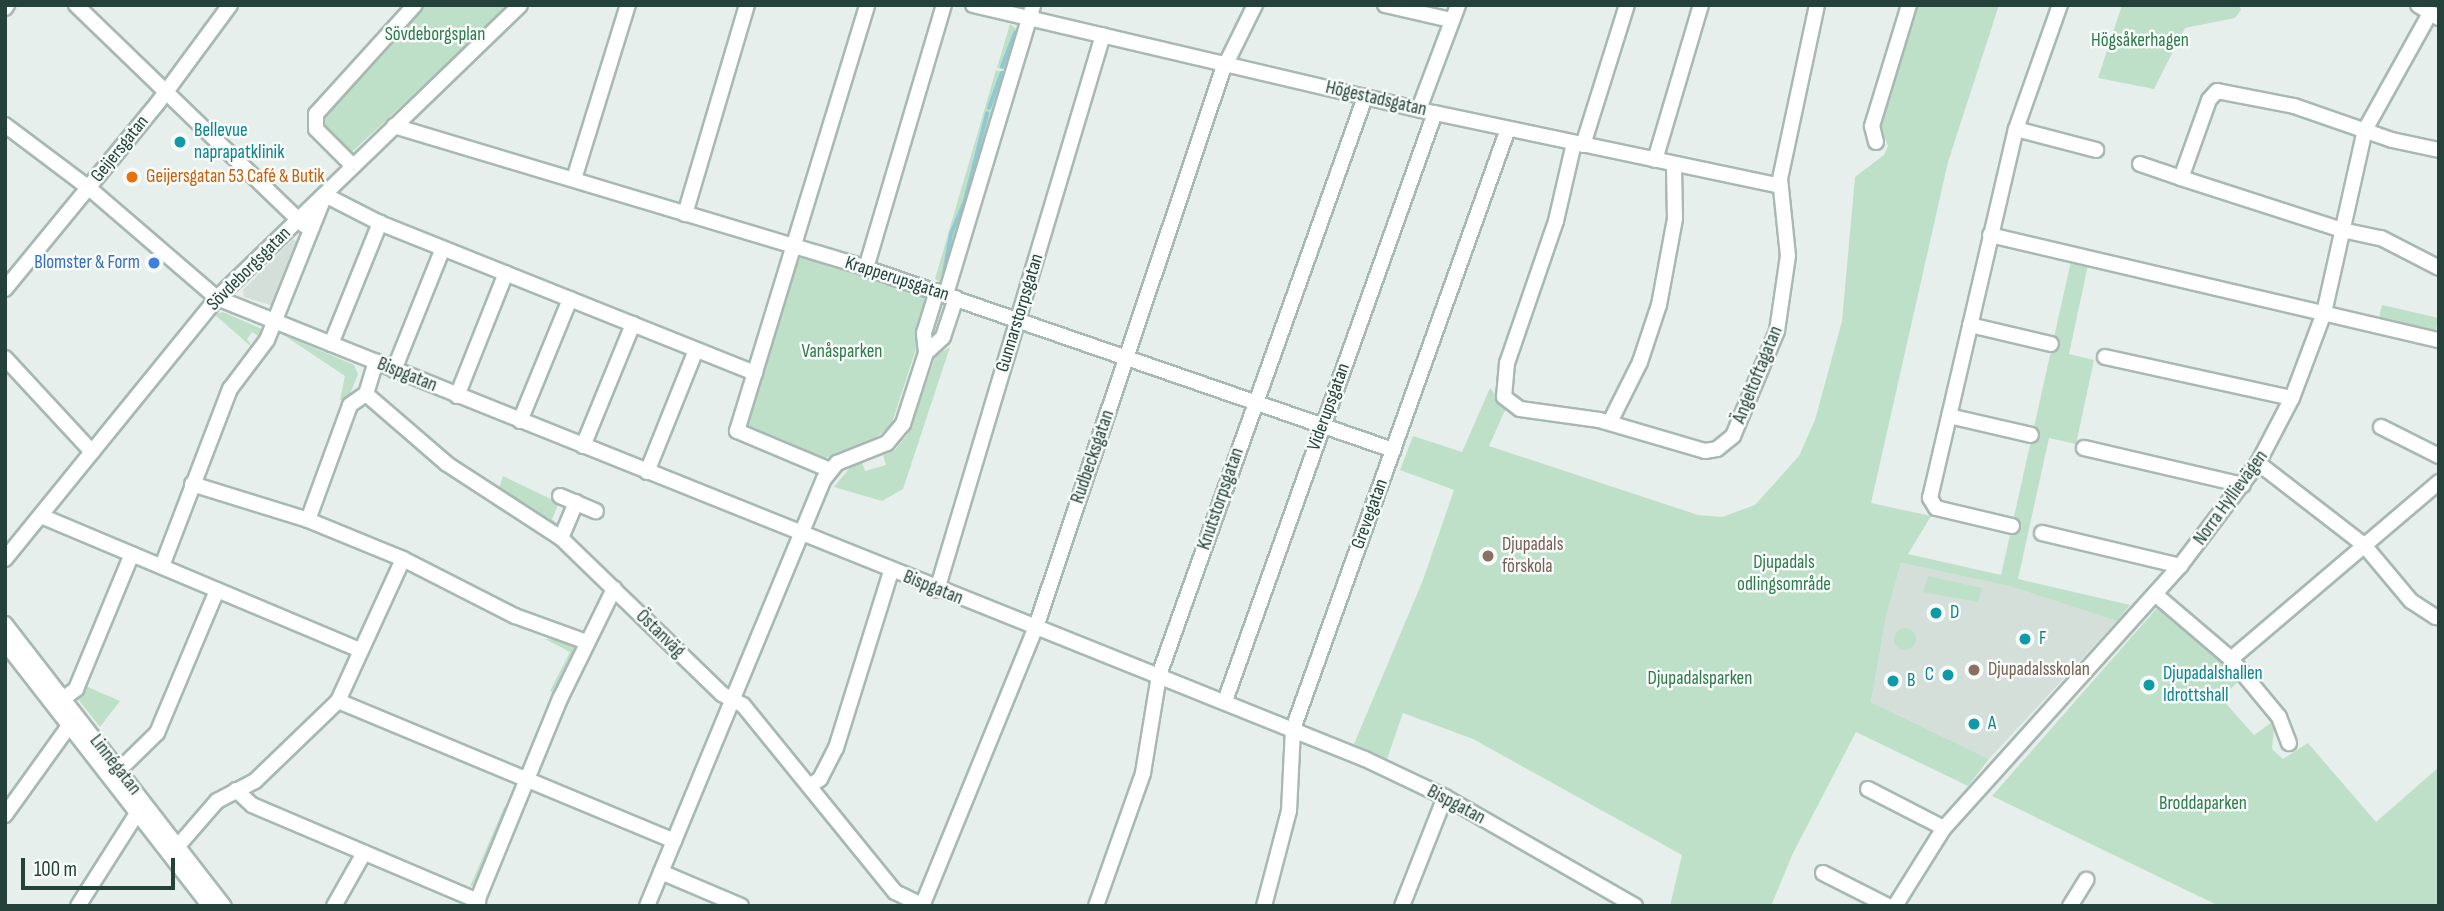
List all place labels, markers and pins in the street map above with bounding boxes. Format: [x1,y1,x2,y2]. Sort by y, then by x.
place label: Bellevue naprapatklinik [194,120,284,164]
marker: Bellevue naprapatklinik [172,134,188,150]
place label: Geijersgatan 53 Café & Butik [146,166,325,188]
marker: Geijersgatan 53 Café & Butik [124,169,140,185]
place label: Blomster & Form [34,252,140,274]
marker: Blomster & Form [146,255,162,271]
place label: Djupadals förskola [1502,534,1563,578]
marker: Djupadals förskola [1480,548,1496,564]
place label: D [1950,602,1959,624]
marker: D [1928,605,1944,621]
place label: F [2039,628,2046,650]
marker: F [2017,631,2033,647]
place label: Djupadalsskolan [1988,659,2090,681]
marker: Djupadalsskolan [1966,662,1982,678]
place label: Djupadalshallen Idrottshall [2163,663,2263,707]
place label: C [1925,664,1934,686]
marker: C [1940,667,1956,683]
place label: B [1907,670,1915,692]
marker: B [1885,673,1901,689]
marker: Djupadalshallen Idrottshall [2141,677,2157,693]
place label: A [1988,713,1996,735]
marker: A [1966,716,1982,732]

